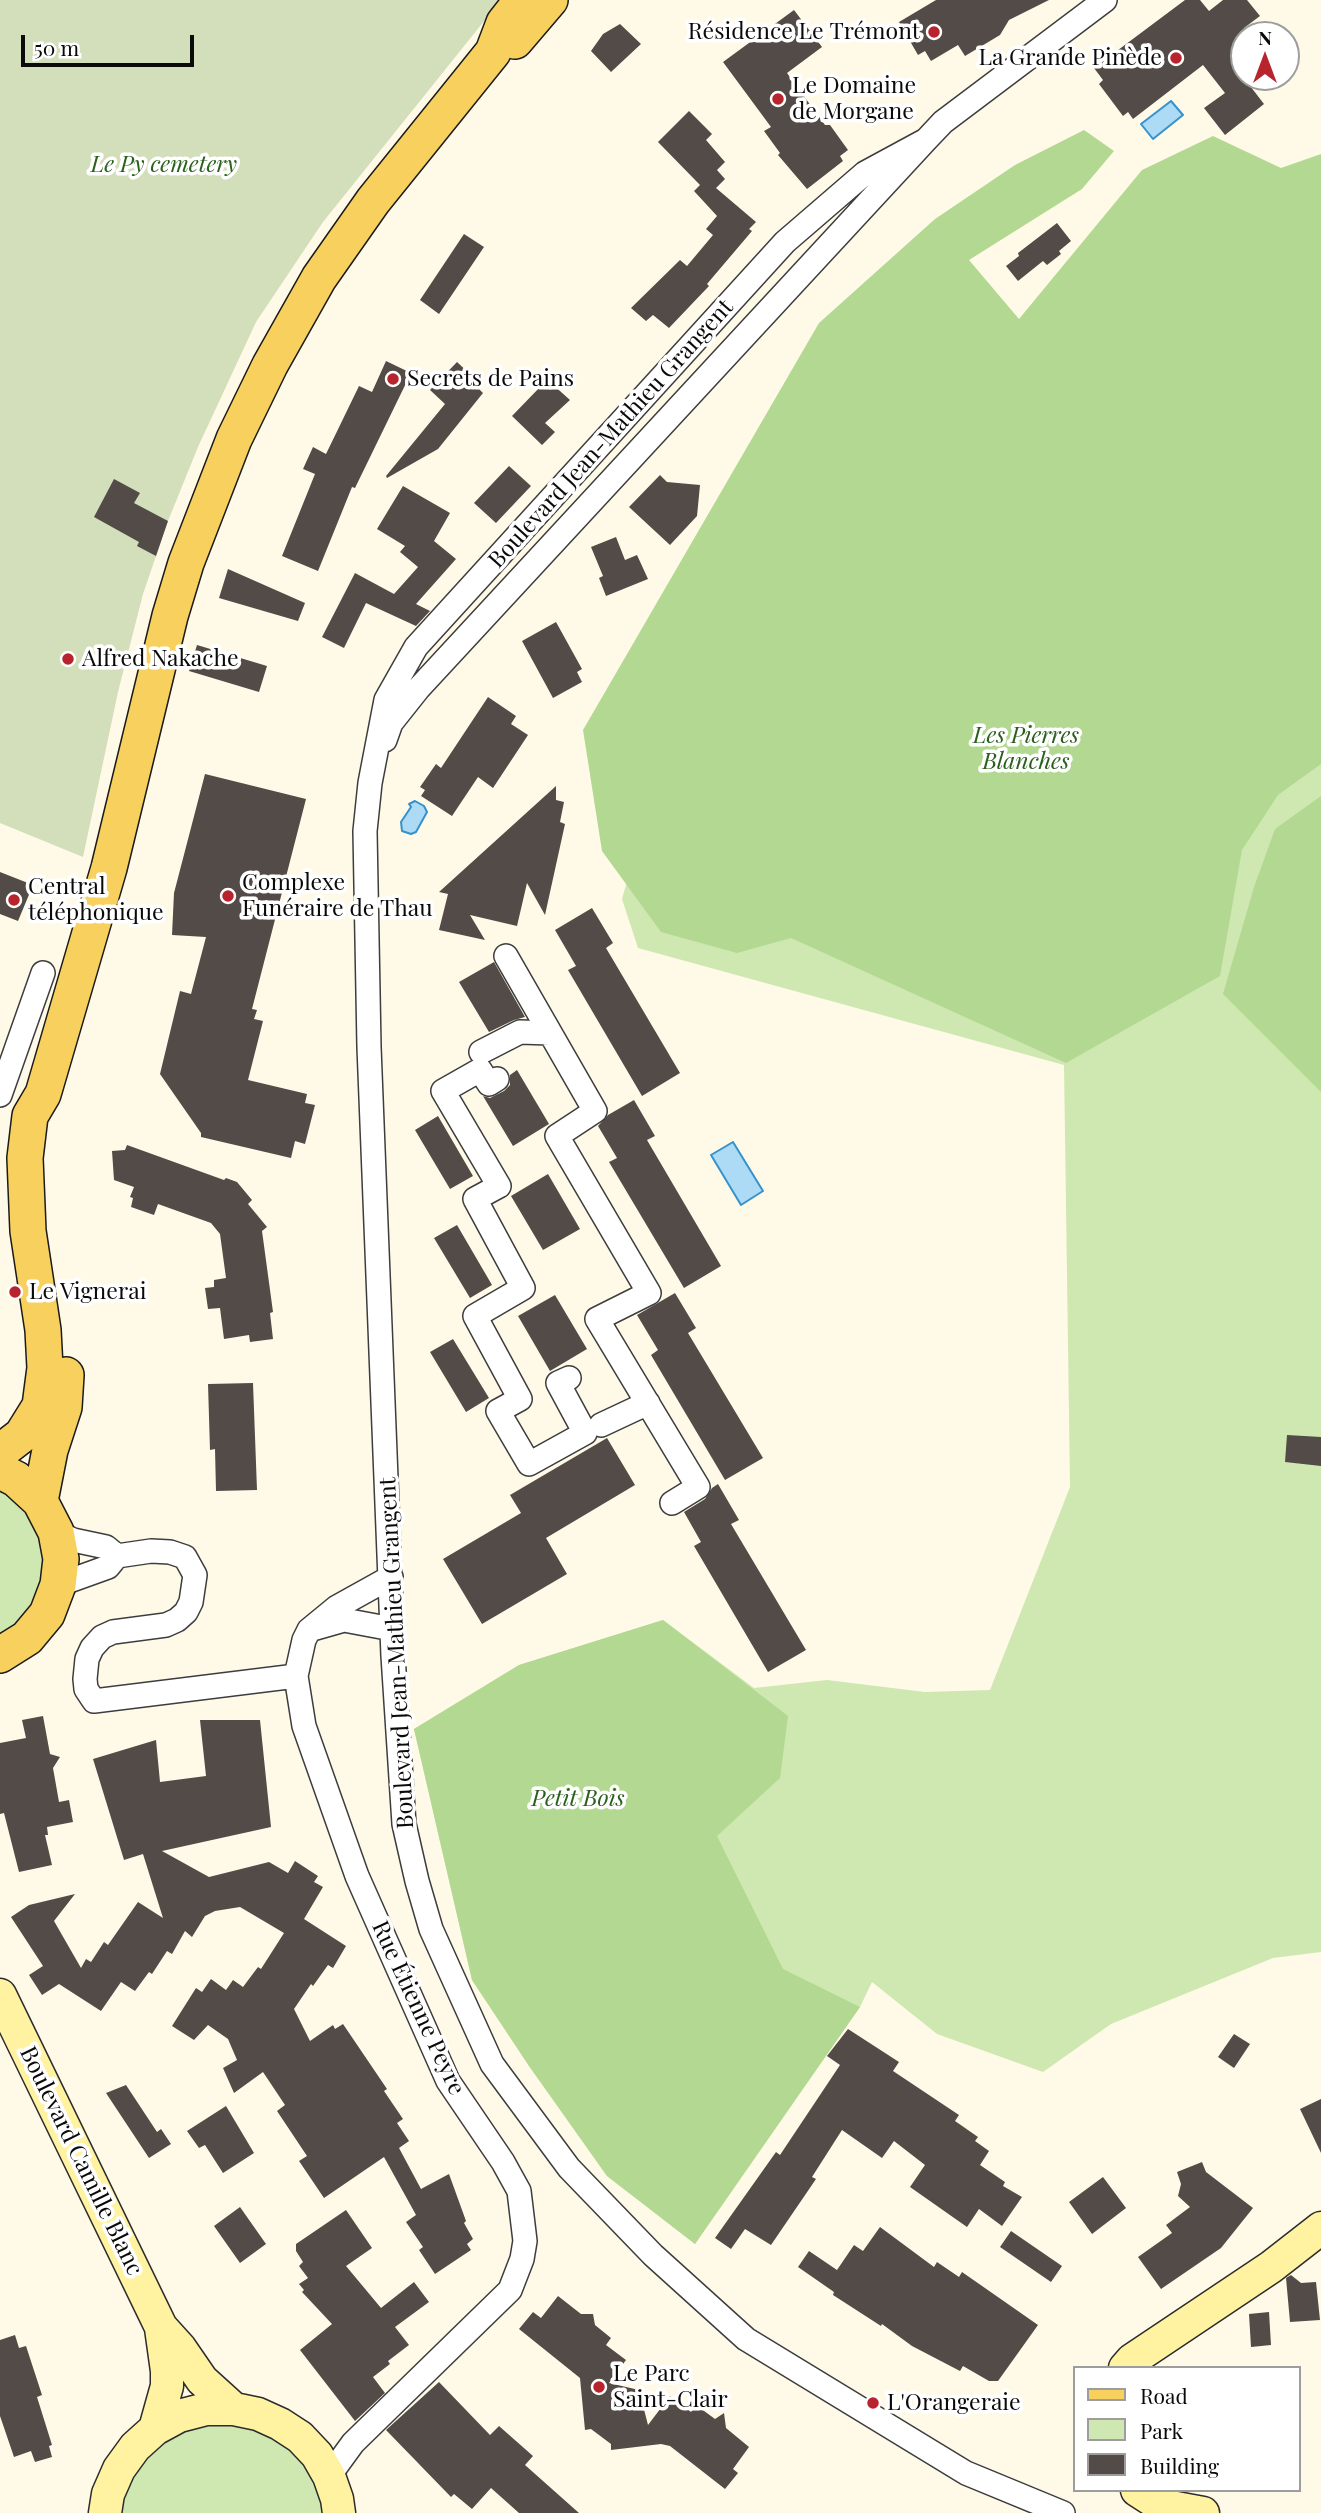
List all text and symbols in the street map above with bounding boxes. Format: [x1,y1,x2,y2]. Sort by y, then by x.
place label: Résidence Le Trémont [688,18,920,46]
scale bar [24,21,198,65]
north arrow [1230,21,1300,91]
marker: Résidence Le Trémont [926,24,942,40]
text: N [1258,24,1272,50]
text: 50 m [34,33,79,61]
place label: La Grande Pinède [978,44,1162,72]
marker: La Grande Pinède [1168,50,1184,66]
place label: Le Domaine de Morgane [792,72,916,126]
marker: Le Domaine de Morgane [770,91,786,107]
park label: Le Py cemetery [91,151,237,179]
street label: Boulevard Jean-Mathieu Grangent [483,294,739,574]
place label: Secrets de Pains [407,365,574,393]
marker: Secrets de Pains [385,371,401,387]
place label: Alfred Nakache [82,645,239,673]
marker: Alfred Nakache [60,651,76,667]
park label: Les Pierres Blanches [973,722,1079,776]
place label: Complexe Funéraire de Thau [242,869,433,923]
place label: Central téléphonique [28,873,164,927]
marker: Complexe Funéraire de Thau [220,888,236,904]
marker: Central téléphonique [6,892,22,908]
place label: Le Vignerai [29,1278,146,1306]
marker: Le Vignerai [7,1284,23,1300]
street label: Boulevard Jean-Mathieu Grangent [374,1477,420,1829]
park label: Petit Bois [532,1785,624,1813]
street label: Rue Étienne Peyre [366,1917,470,2099]
street label: Boulevard Camille Blanc [13,2042,149,2280]
place label: Le Parc Saint-Clair [613,2360,728,2414]
legend [1072,2366,1300,2492]
marker: Le Parc Saint-Clair [591,2379,607,2395]
text: Road [1140,2381,1188,2409]
place label: L'Orangeraie [887,2389,1021,2417]
marker: L'Orangeraie [865,2395,881,2411]
text: Park [1140,2416,1183,2444]
text: Building [1140,2451,1219,2479]

